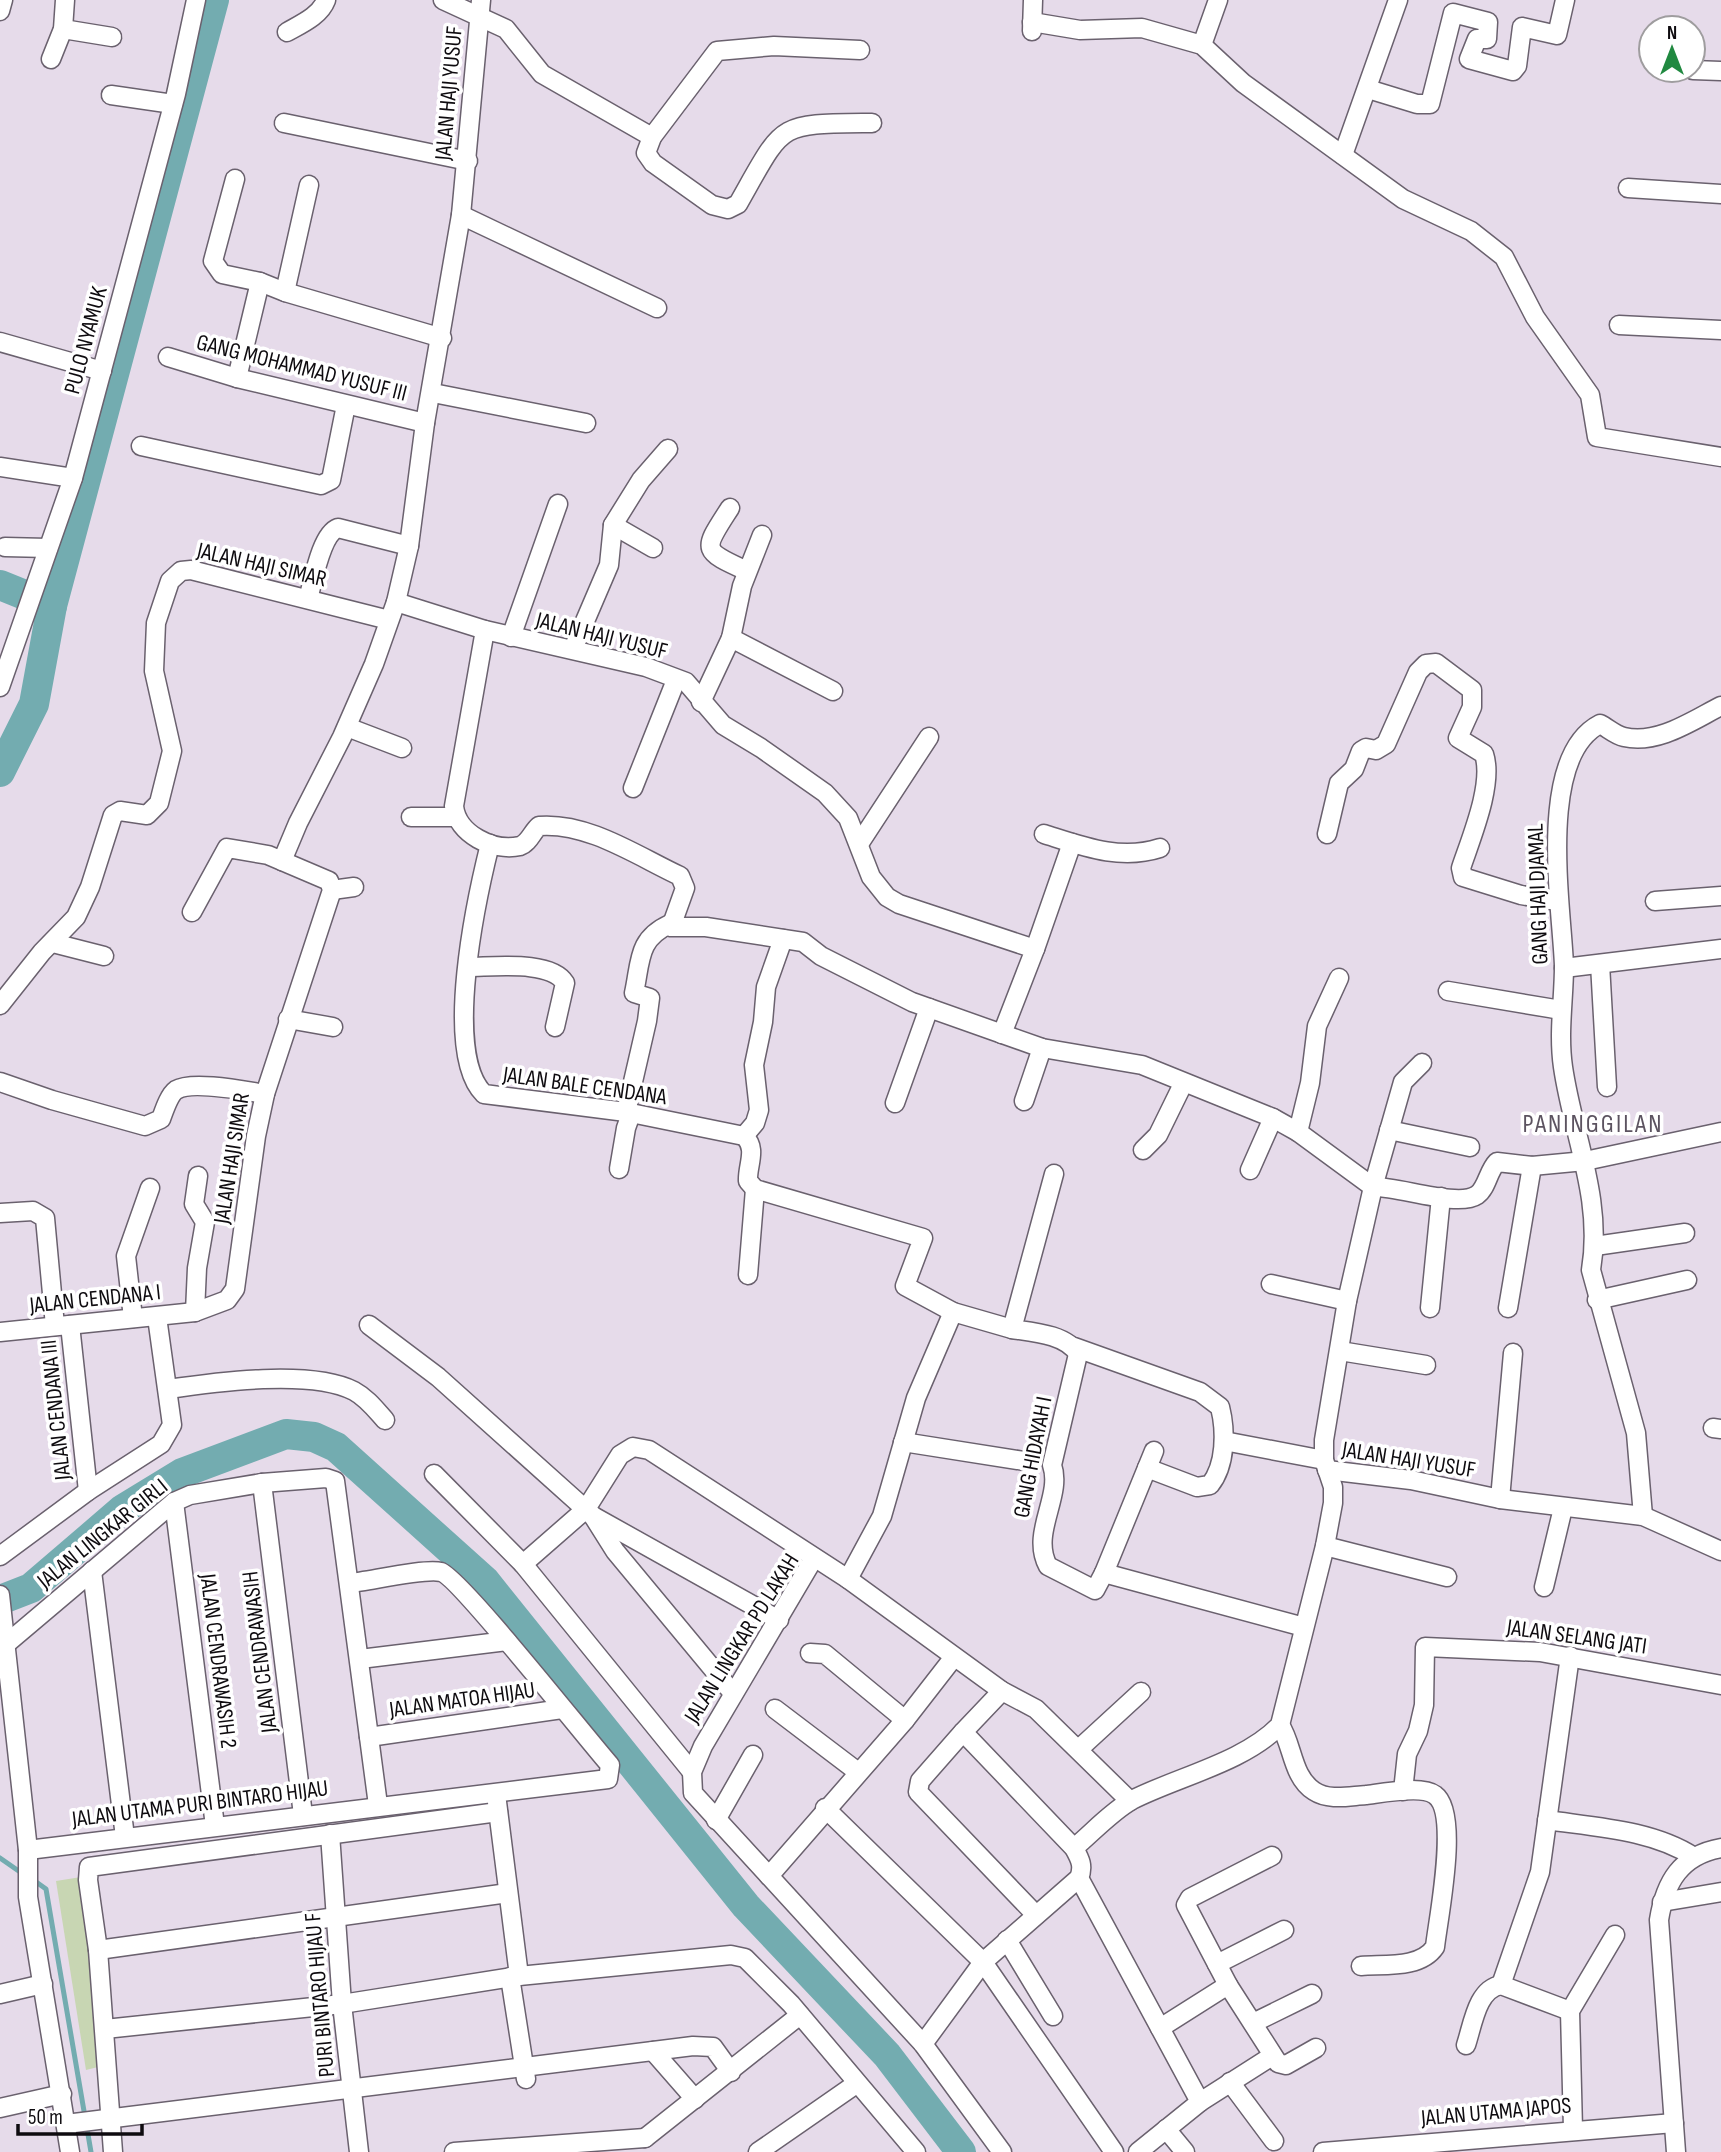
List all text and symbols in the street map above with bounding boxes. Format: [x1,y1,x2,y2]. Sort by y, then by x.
north arrow [1637,14,1707,84]
text: N [1667,22,1677,45]
street label: JALAN HAJI YUSUF [429,25,469,162]
street label: PULO NYAMUK [58,283,114,397]
street label: GANG MOHAMMAD YUSUF III [194,328,410,408]
street label: JALAN HAJI SIMAR [193,536,330,594]
street label: JALAN HAJI YUSUF [532,606,670,666]
street label: GANG HAJI DJAMAL [1522,823,1554,965]
street label: JALAN BALE CENDANA [500,1061,669,1111]
street label: JALAN HAJI SIMAR [208,1090,256,1227]
district label: PANINGGILAN [1523,1109,1663,1140]
street label: JALAN CENDANA I [27,1278,162,1320]
street label: JALAN CENDANA III [35,1338,77,1482]
street label: GANG HIDAYAH I [1008,1394,1058,1520]
street label: JALAN HAJI YUSUF [1339,1435,1478,1484]
street label: JALAN LINGKAR GIRLI [31,1473,173,1595]
street label: JALAN LINGKAR PD LAKAH [678,1549,805,1729]
street label: JALAN CENDRAWASIH [236,1570,284,1735]
street label: JALAN CENDRAWASIH 2 [193,1571,243,1750]
street label: JALAN SELANG JATI [1504,1613,1649,1661]
street label: JALAN MATOA HIJAU [386,1676,537,1724]
street label: JALAN UTAMA PURI BINTARO HIJAU [70,1774,330,1834]
street label: PURI BINTARO HIJAU F [299,1911,341,2078]
street label: JALAN UTAMA JAPOS [1419,2091,1572,2133]
scale bar [18,2092,142,2136]
text: 50 m [28,2105,63,2130]

